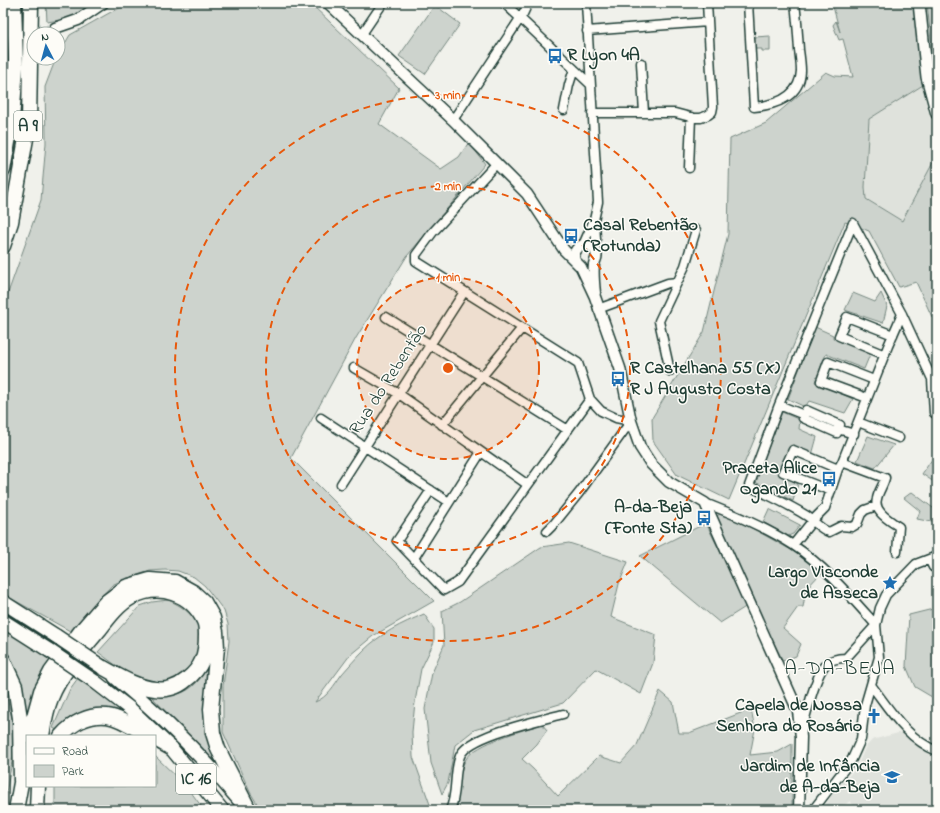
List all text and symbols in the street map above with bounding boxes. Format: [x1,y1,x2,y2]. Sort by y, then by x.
north arrow [26,26,66,66]
text: N [41,29,50,45]
place label: R Lyon 4A [567,43,640,70]
bus stop icon: R Lyon 4A [546,47,564,65]
text: 3 min [434,87,461,105]
road number: A 9 [14,111,42,141]
text: 2 min [434,178,461,196]
place label: Casal Rebentão (Rotunda) [583,213,698,260]
bus stop icon: Casal Rebentão (Rotunda) [562,227,580,245]
text: 1 min [436,269,460,287]
street label: Rua do Rebentão [343,320,435,440]
place label: R Castelhana 55 (X) R J Augusto Costa [630,356,781,404]
centre of rings [441,361,455,375]
bus stop icon: R Castelhana 55 (X) R J Augusto Costa [609,370,627,388]
place label: Praceta Alice Ogando 21 [723,456,818,504]
bus stop icon: Praceta Alice Ogando 21 [820,470,838,488]
place label: A-da-Beja (Fonte Sta) [605,495,693,542]
bus stop icon: A-da-Beja (Fonte Sta) [695,509,713,527]
place label: Largo Visconde de Asseca [768,560,879,607]
place icon: Largo Visconde de Asseca [881,574,899,592]
district label: A-DA-BEJA [785,655,895,684]
place label: Capela de Nossa Senhora do Rosário [716,693,862,740]
church icon: Capela de Nossa Senhora do Rosário [865,707,883,725]
legend [26,735,156,787]
text: Road [62,743,88,761]
place label: Jardim de Infância de A-da-Beja [740,754,880,801]
text: Park [62,763,84,781]
road number: IC 16 [176,764,216,794]
school or university icon: Jardim de Infância de A-da-Beja [883,768,901,786]

